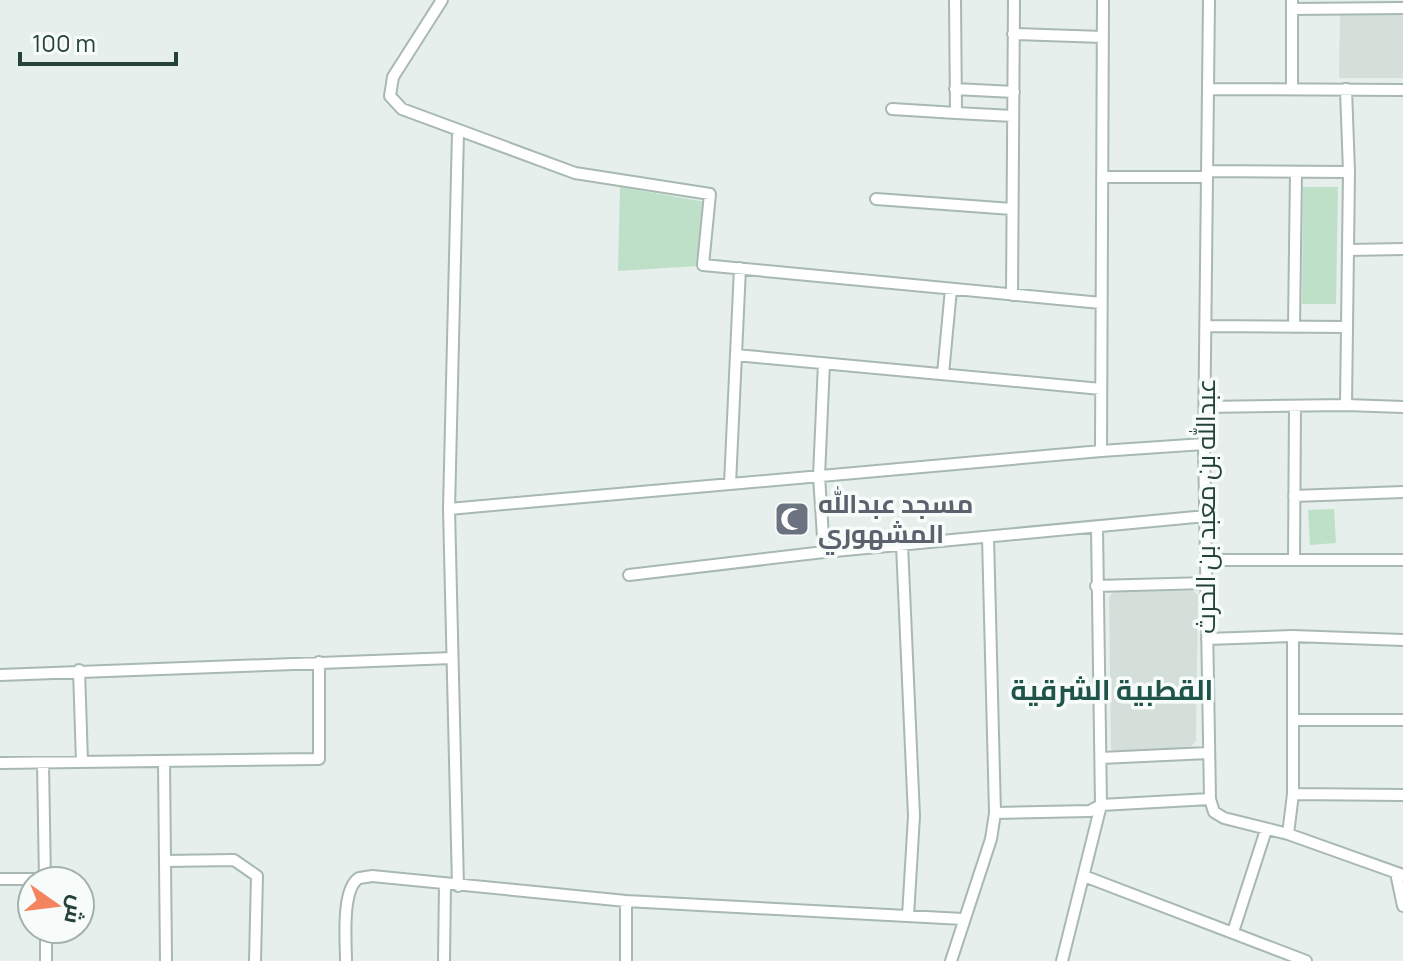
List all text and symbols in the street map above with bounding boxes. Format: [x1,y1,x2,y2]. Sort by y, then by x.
scale bar [20,16,176,66]
text: 100 m [32,26,96,59]
street label: عبدالله بن معبد بن الحرث [1187,378,1223,634]
place label: مسجد عبدالله المشهوري [818,485,973,555]
mosque icon: مسجد عبدالله المشهوري [773,500,811,538]
district label: القطبية الشرقية [1011,670,1213,708]
north arrow [16,865,96,945]
text: ش [57,893,93,927]

